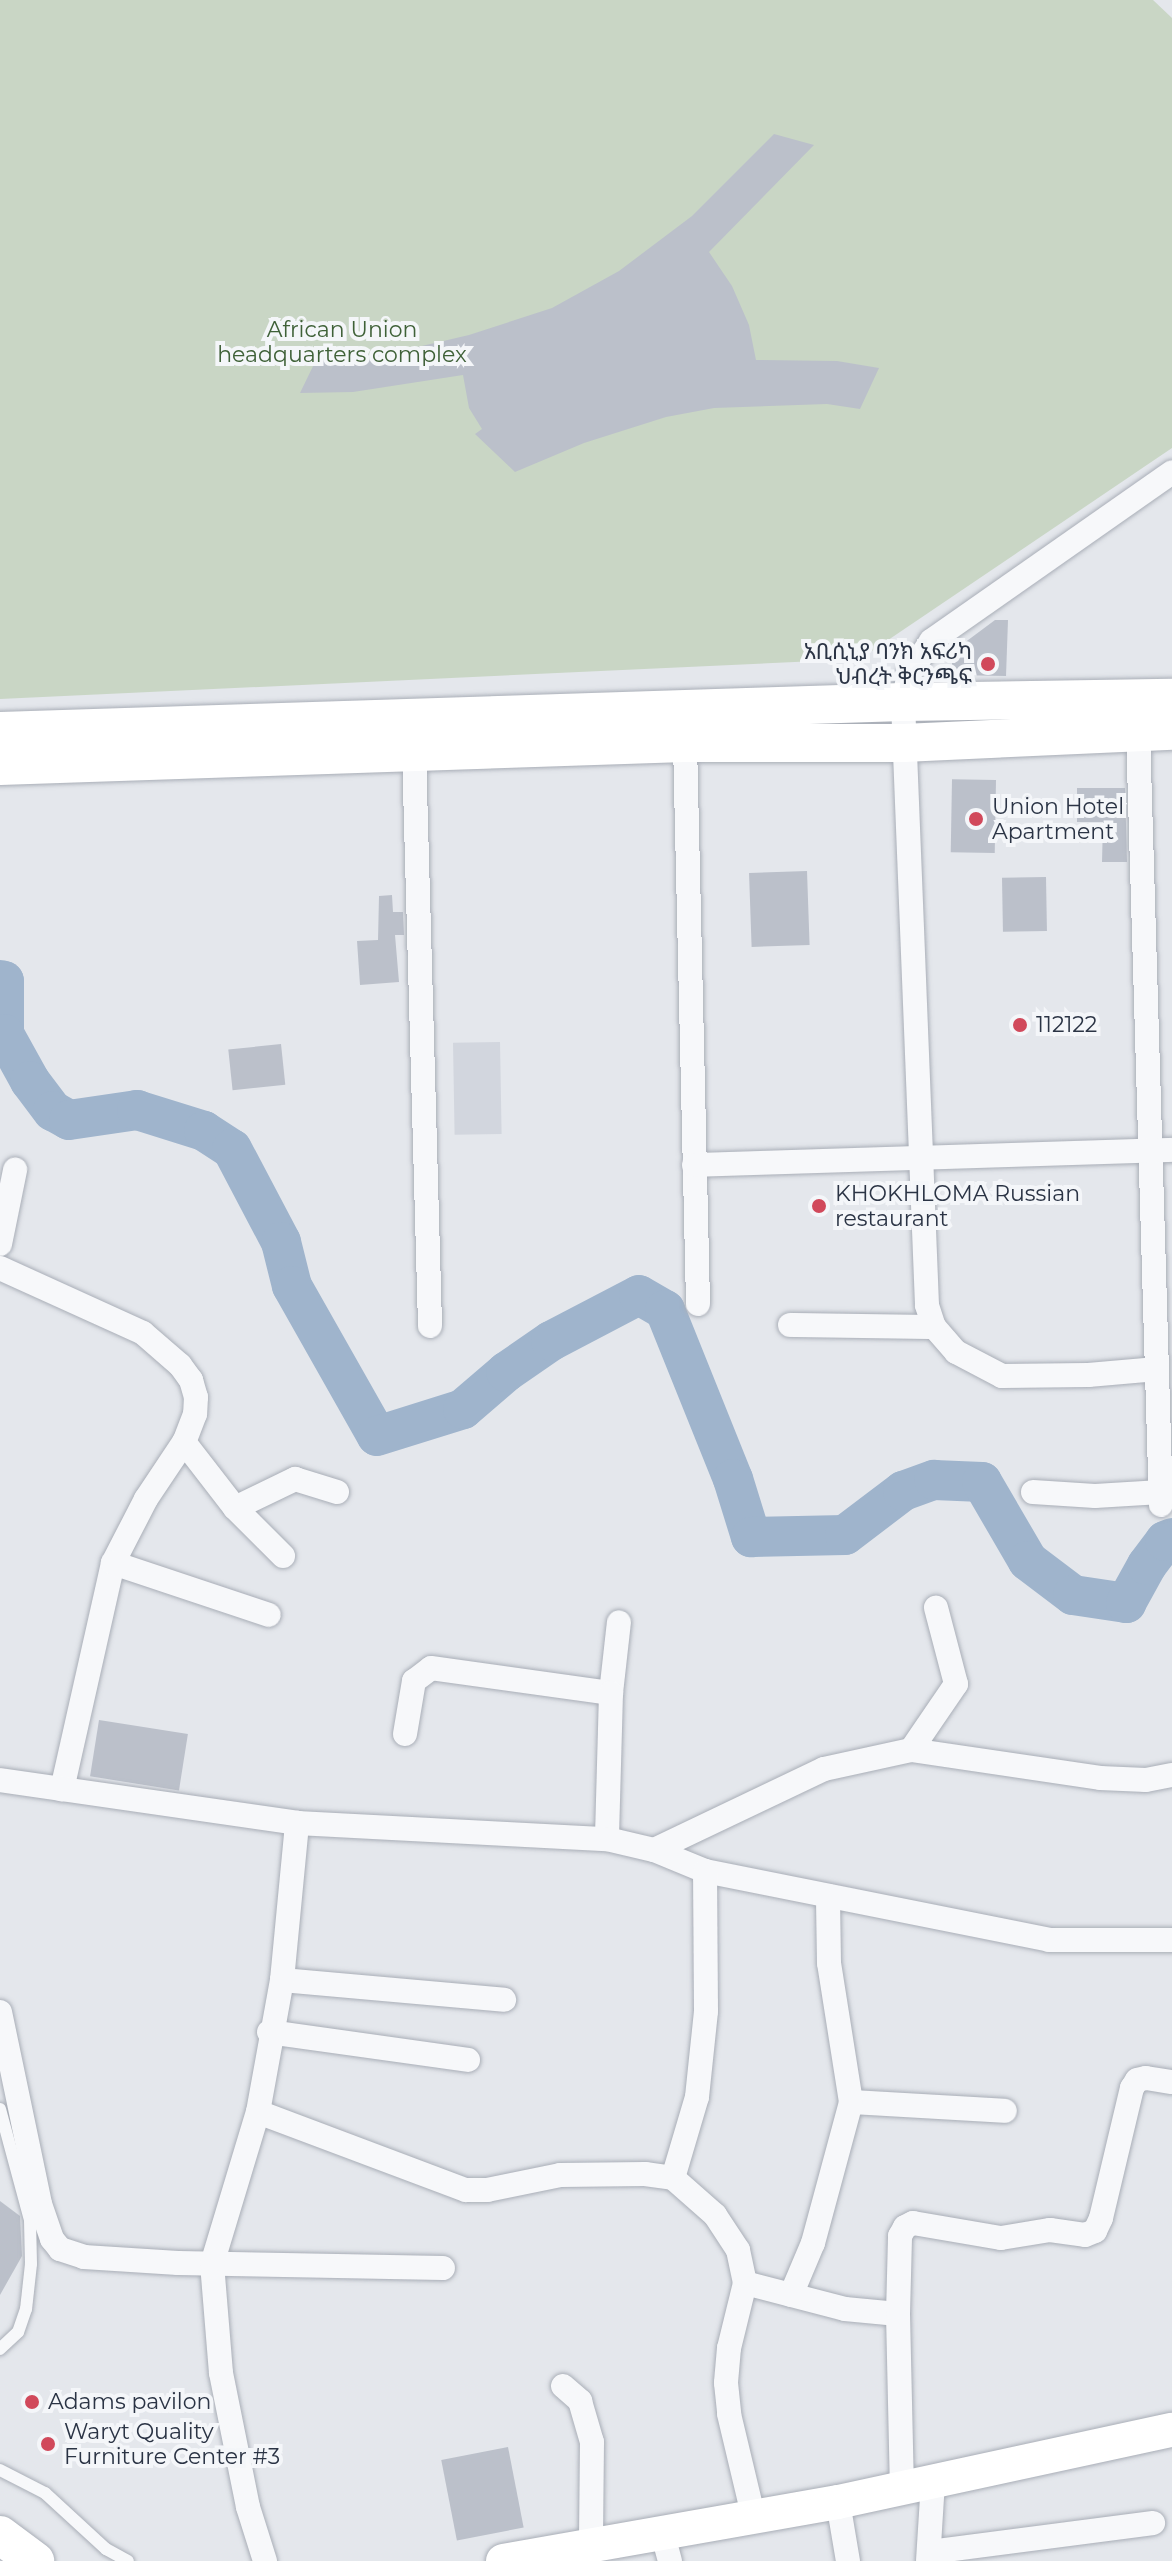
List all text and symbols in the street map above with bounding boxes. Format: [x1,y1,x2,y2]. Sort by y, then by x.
park label: African Union headquarters complex [217,316,467,368]
place label: አቢሲኒያ ባንክ አፍሪካ ህብረት ቅርንጫፍ [804,638,972,690]
marker: አቢሲኒያ ባንክ አፍሪካ ህብረት ቅርንጫፍ [979,655,997,673]
place label: Union Hotel Apartment [992,793,1124,844]
marker: Union Hotel Apartment [967,810,985,828]
place label: 112122 [1036,1012,1097,1038]
marker: 112122 [1011,1016,1029,1034]
place label: KHOKHLOMA Russian restaurant [835,1180,1080,1232]
marker: KHOKHLOMA Russian restaurant [810,1197,828,1215]
place label: Adams pavilon [48,2389,211,2415]
marker: Adams pavilon [23,2393,41,2411]
place label: Waryt Quality Furniture Center #3 [64,2418,280,2470]
marker: Waryt Quality Furniture Center #3 [39,2435,57,2453]

